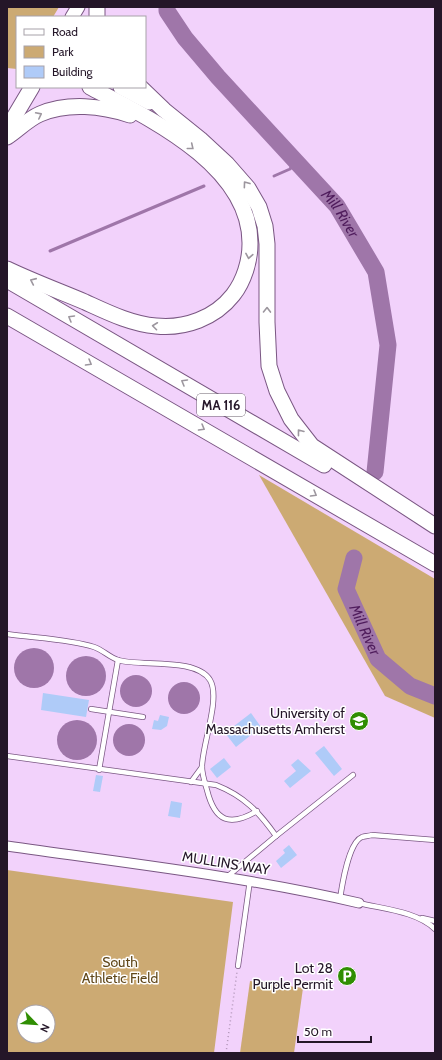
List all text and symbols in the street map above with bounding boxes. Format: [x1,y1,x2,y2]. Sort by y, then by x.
legend [16,16,146,88]
text: Road [52,24,78,39]
text: Park [52,44,74,59]
text: Building [52,64,94,79]
one-way arrow [35,112,42,120]
one-way arrow [187,142,194,149]
one-way arrow [244,182,251,189]
water label: Mill River [317,185,363,242]
one-way arrow [245,253,254,259]
one-way arrow [30,278,37,286]
one-way arrow [263,307,271,313]
one-way arrow [68,315,75,322]
one-way arrow [152,322,158,331]
one-way arrow [85,359,92,366]
one-way arrow [181,380,188,387]
road number: MA 116 [197,394,245,416]
one-way arrow [198,424,205,431]
one-way arrow [298,429,305,436]
one-way arrow [310,489,317,496]
water label: Mill River [345,601,385,659]
place label: University of Massachusetts Amherst [205,704,345,738]
school or university icon: University of Massachusetts Amherst [348,710,370,732]
street label: MULLINS WAY [181,847,272,879]
park label: South Athletic Field [82,953,158,987]
place label: Lot 28 Purple Permit [253,959,333,993]
parking icon: Lot 28 Purple Permit [336,965,358,987]
north arrow [16,1004,56,1044]
scale bar [298,1018,371,1044]
text: N [37,1022,53,1035]
text: 50 m [304,1024,332,1039]

